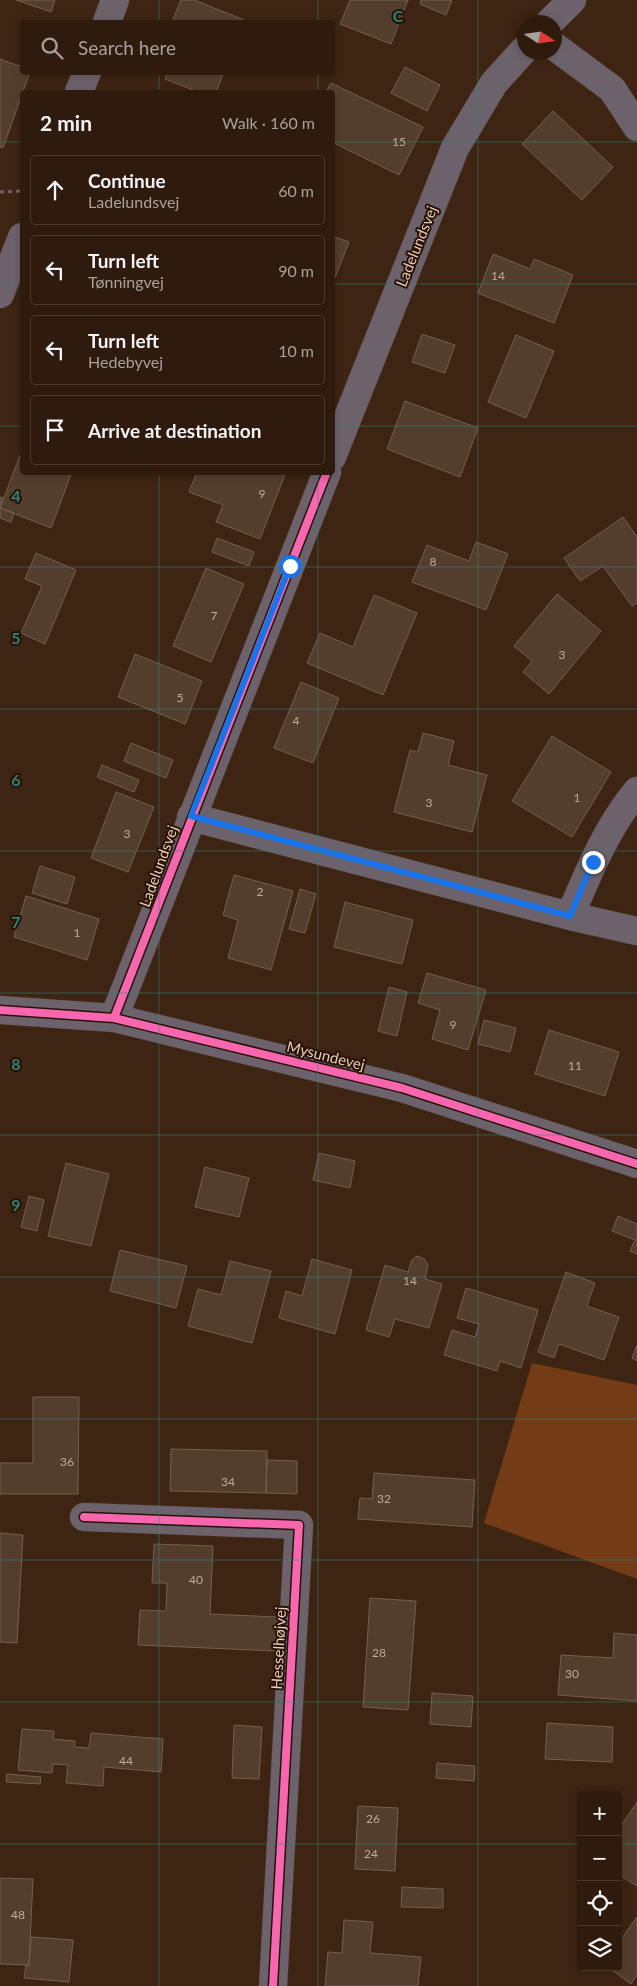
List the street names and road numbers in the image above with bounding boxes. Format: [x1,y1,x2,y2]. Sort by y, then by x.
street label: Ladelundsvej [392,203,440,289]
street label: Ladelundsvej [135,823,181,909]
street label: Mysundevej [285,1037,367,1073]
street label: Hesselhøjvej [267,1606,289,1690]

